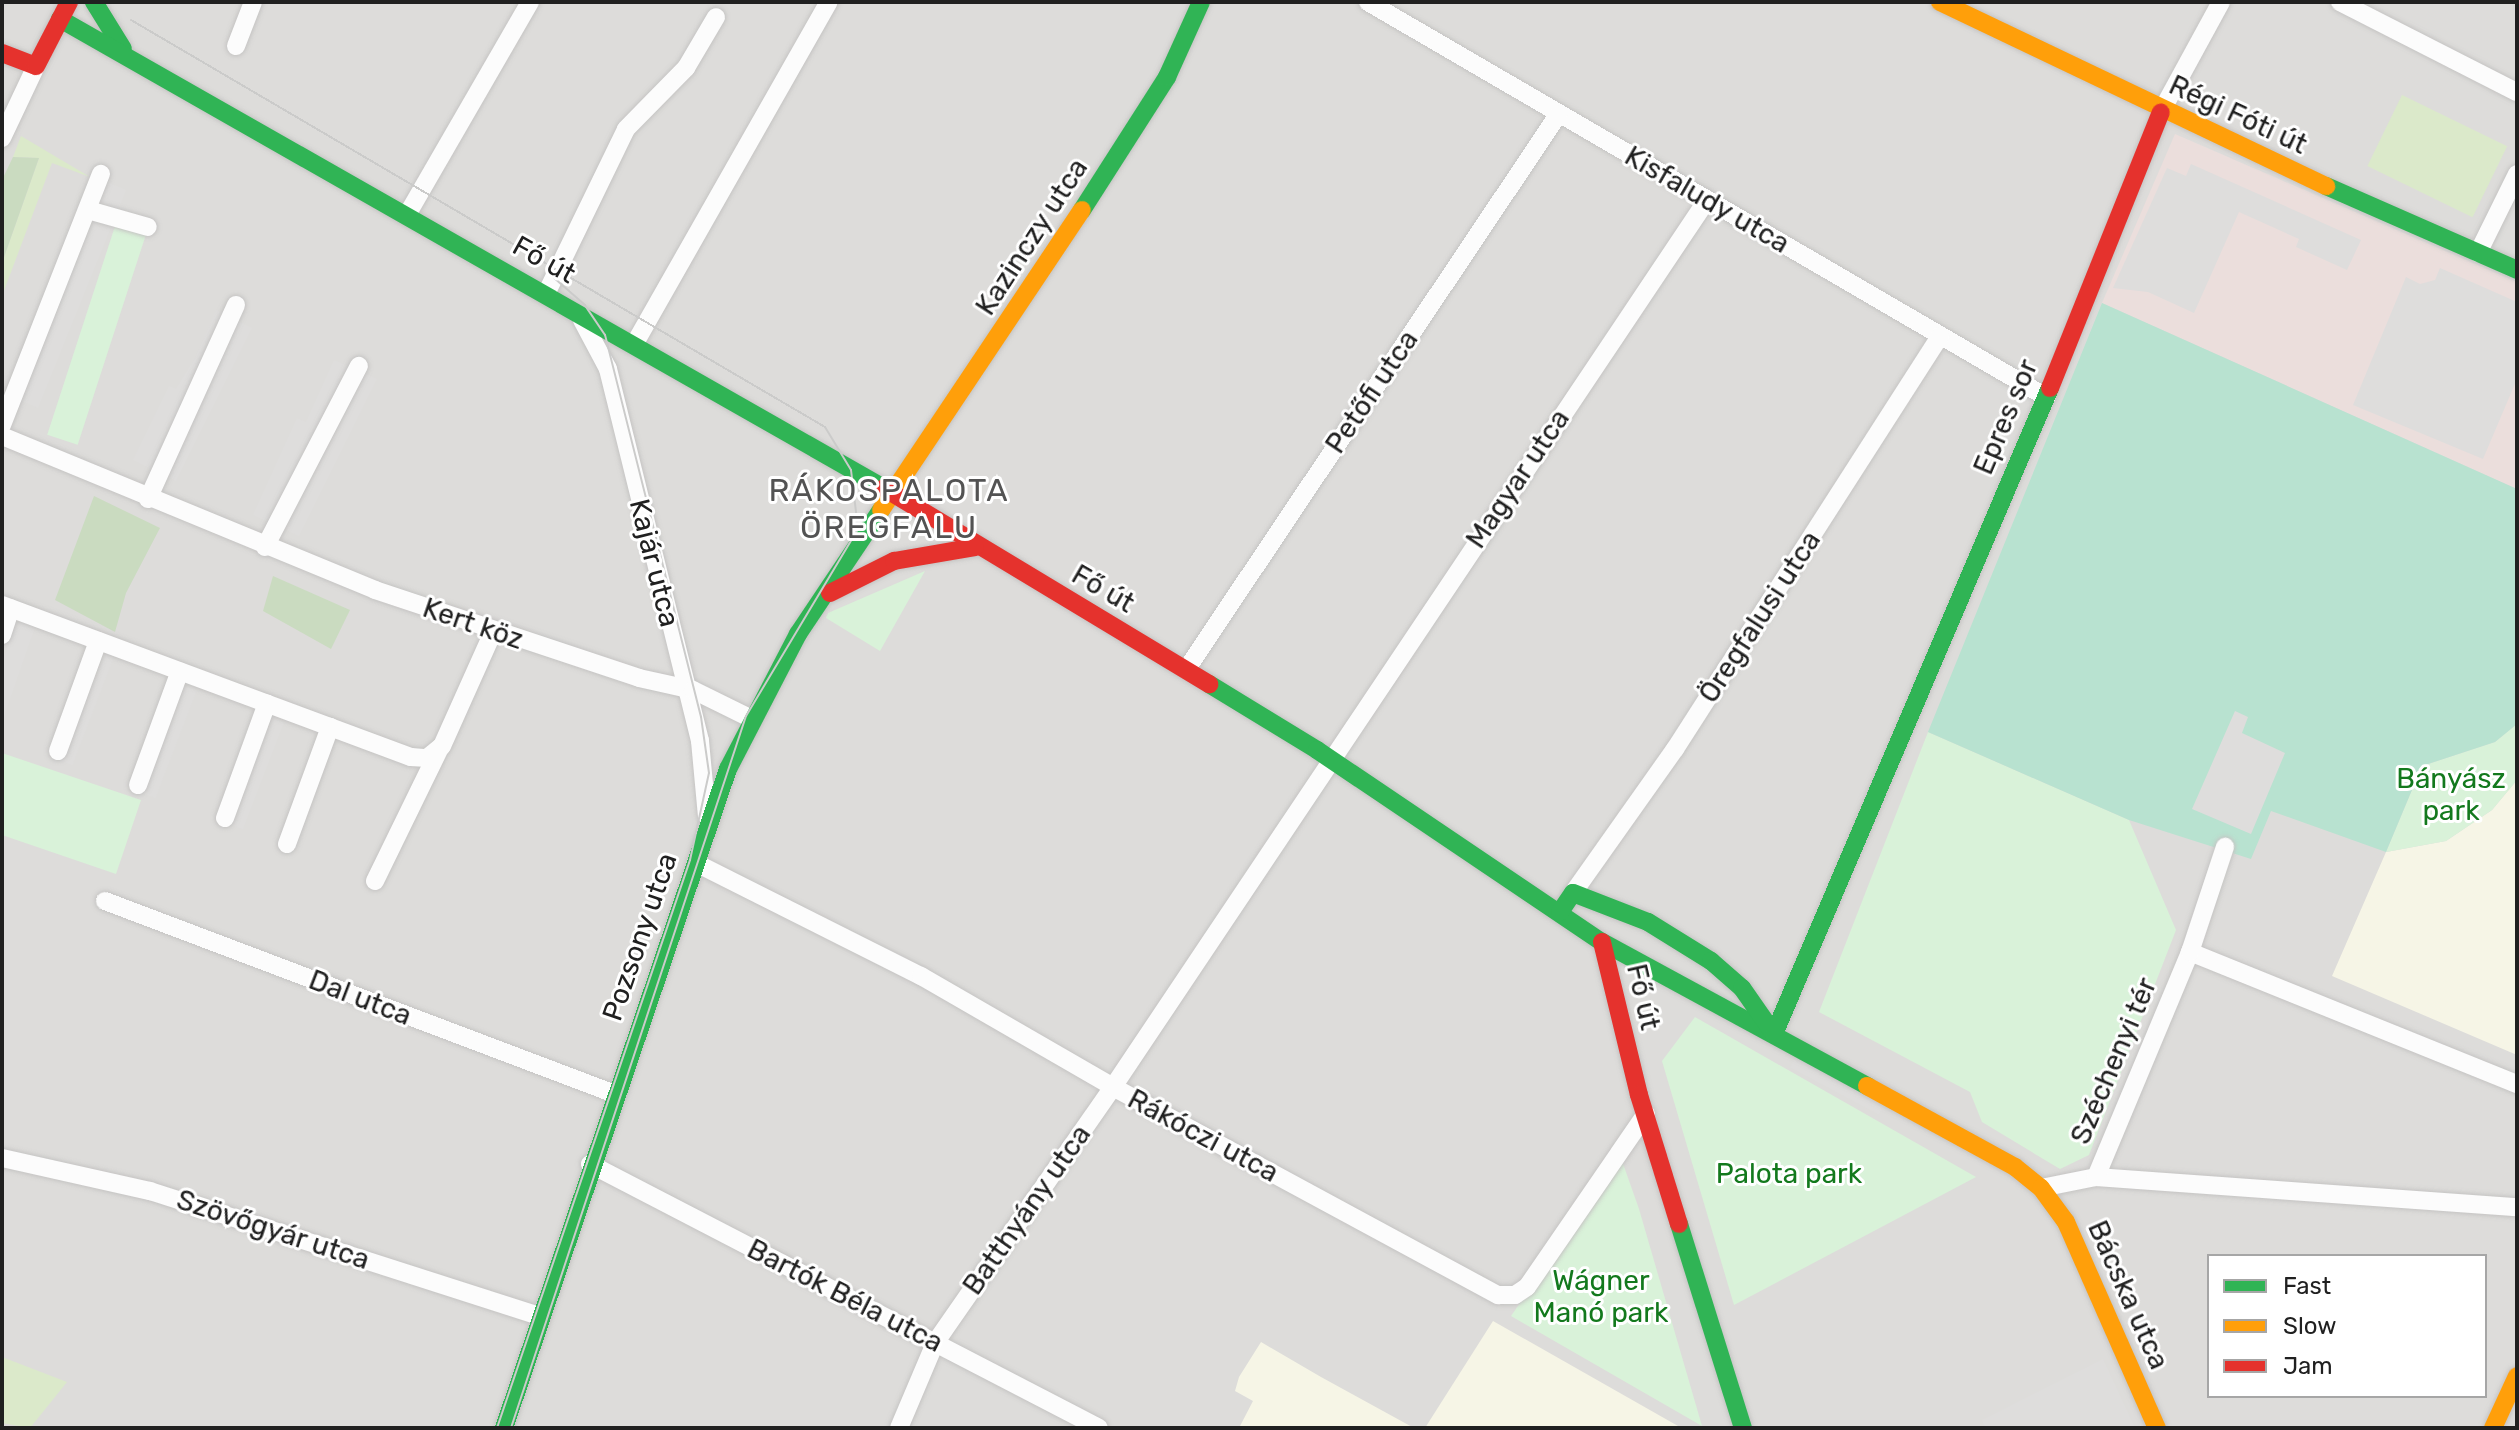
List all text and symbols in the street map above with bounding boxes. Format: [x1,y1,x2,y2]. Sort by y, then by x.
street label: Régi Fóti út [2164,68,2312,162]
street label: Kisfaludy utca [1618,139,1796,261]
street label: Kazinczy utca [969,152,1095,322]
street label: Fő út [507,229,581,291]
street label: Petőfi utca [1319,324,1425,460]
street label: Epres sor [1967,354,2045,480]
street label: Magyar utca [1459,403,1577,555]
district label: RÁKOSPALOTA ÖREGFALU [768,472,1010,547]
street label: Kajár utca [622,495,686,631]
street label: Öregfalusi utca [1692,525,1828,709]
street label: Fő út [1066,558,1140,620]
street label: Kert köz [418,591,528,657]
park label: Bányász park [2396,762,2506,828]
street label: Pozsony utca [595,848,685,1026]
street label: Fő út [1619,961,1667,1033]
street label: Dal utca [304,963,416,1033]
street label: Széchenyi tér [2064,972,2164,1150]
street label: Rákóczi utca [1122,1082,1284,1190]
street label: Batthyány utca [956,1118,1098,1302]
park label: Palota park [1716,1157,1862,1191]
street label: Szövőgyár utca [172,1183,374,1277]
street label: Bácska utca [2080,1215,2176,1375]
street label: Bartók Béla utca [741,1232,949,1360]
legend [2207,1254,2487,1398]
park label: Wágner Manó park [1534,1264,1668,1330]
text: Fast [2283,1272,2331,1300]
text: Slow [2283,1312,2336,1340]
text: Jam [2283,1352,2333,1380]

